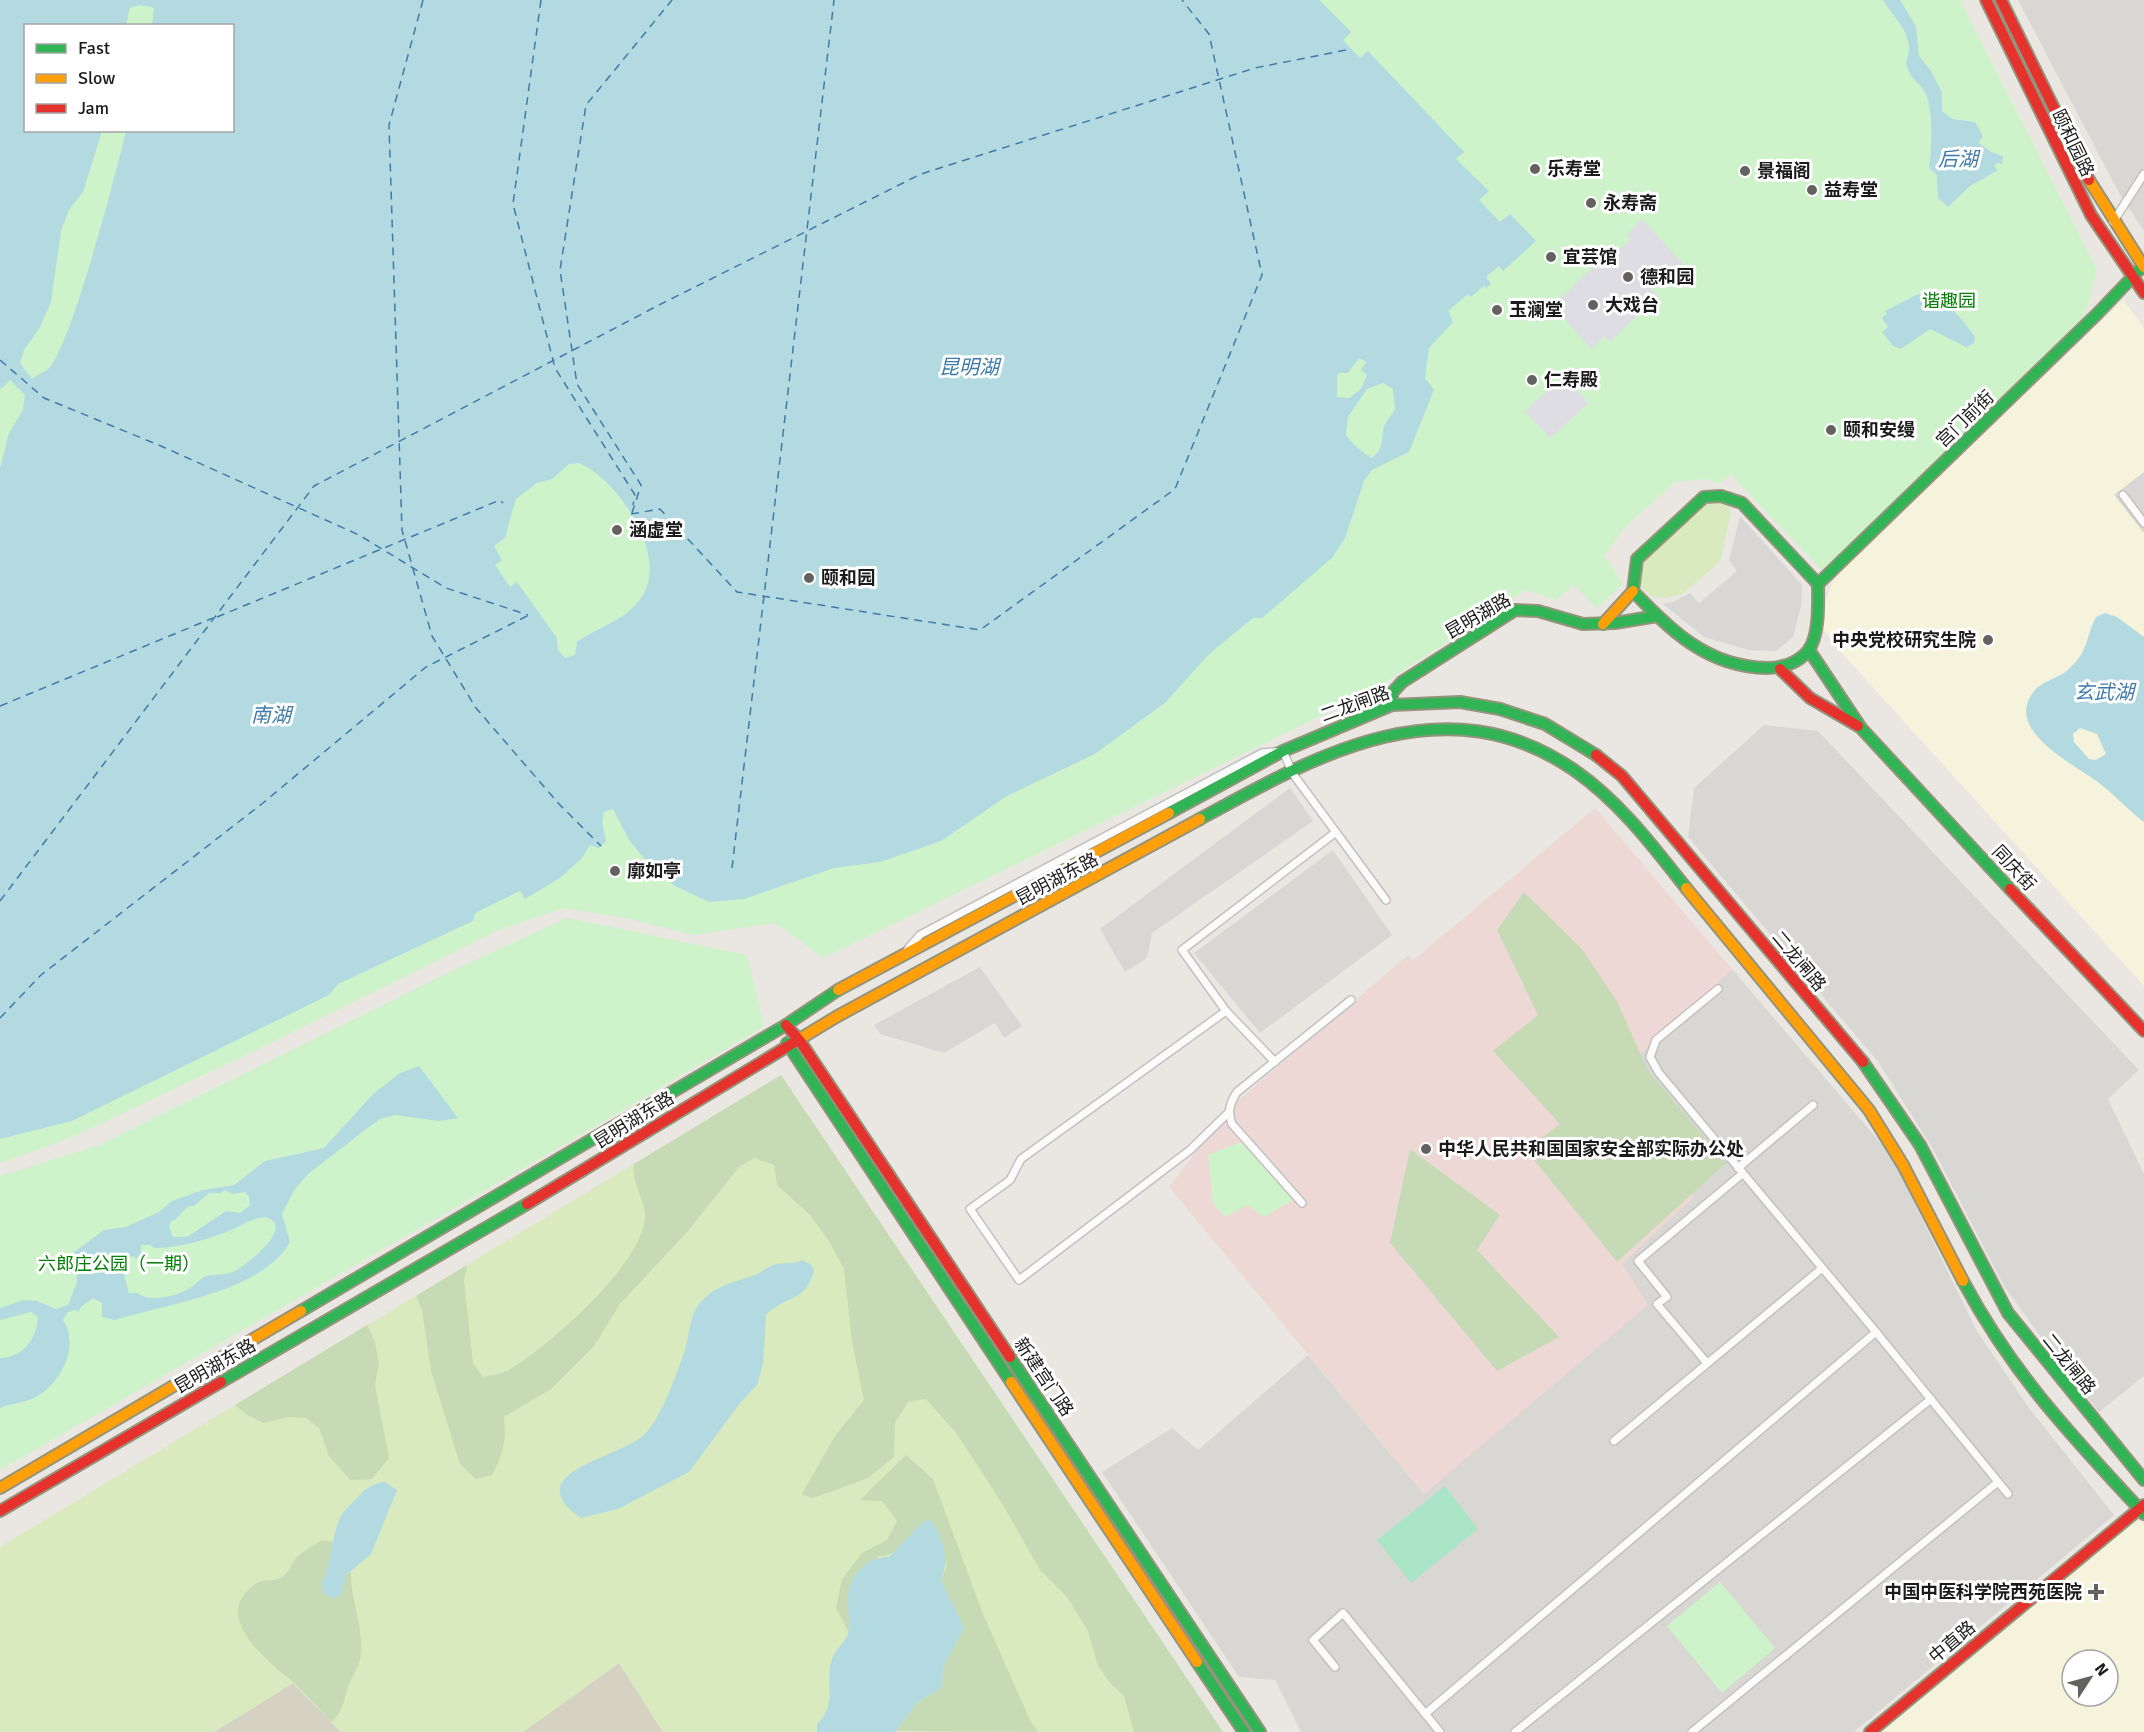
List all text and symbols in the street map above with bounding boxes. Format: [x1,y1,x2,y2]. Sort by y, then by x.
legend [24,24,234,132]
text: Fast [78,37,110,59]
text: Slow [78,67,115,89]
text: Jam [78,97,109,119]
street label: 颐和园路 [2047,106,2099,180]
water label: 后湖 [1938,147,1981,172]
place label: 乐寿堂 [1547,158,1601,180]
place label: 景福阁 [1757,160,1811,182]
marker: 乐寿堂 [1528,162,1542,176]
marker: 景福阁 [1738,164,1752,178]
place label: 益寿堂 [1824,179,1878,201]
marker: 益寿堂 [1805,183,1819,197]
place label: 永寿斋 [1603,192,1657,214]
marker: 永寿斋 [1584,196,1598,210]
place label: 宜芸馆 [1563,246,1617,268]
marker: 宜芸馆 [1544,250,1558,264]
place label: 德和园 [1640,266,1694,288]
marker: 德和园 [1621,270,1635,284]
park label: 谐趣园 [1922,290,1976,312]
place label: 大戏台 [1605,294,1659,316]
marker: 大戏台 [1586,298,1600,312]
place label: 玉澜堂 [1509,299,1563,321]
marker: 玉澜堂 [1490,303,1504,317]
water label: 昆明湖 [939,355,1002,380]
place label: 仁寿殿 [1544,369,1598,391]
marker: 仁寿殿 [1525,373,1539,387]
street label: 宫门前街 [1931,386,1999,452]
place label: 颐和安缦 [1843,419,1915,441]
marker: 颐和安缦 [1824,423,1838,437]
place label: 涵虚堂 [629,519,683,541]
marker: 涵虚堂 [610,523,624,537]
place label: 颐和园 [821,567,875,589]
marker: 颐和园 [802,571,816,585]
street label: 昆明湖路 [1441,588,1515,644]
place label: 中央党校研究生院 [1832,629,1976,651]
marker: 中央党校研究生院 [1981,633,1995,647]
water label: 玄武湖 [2074,680,2137,705]
street label: 二龙闸路 [1317,681,1393,727]
water label: 南湖 [251,703,294,728]
street label: 同庆街 [1988,841,2040,895]
street label: 昆明湖东路 [1012,848,1102,910]
place label: 廓如亭 [627,860,681,882]
marker: 廓如亭 [608,864,622,878]
street label: 二龙闸路 [1767,926,1831,996]
street label: 昆明湖东路 [590,1087,678,1153]
place label: 中华人民共和国国家安全部实际办公处 [1438,1138,1744,1160]
marker: 中华人民共和国国家安全部实际办公处 [1419,1142,1433,1156]
park label: 六郎庄公园（一期） [38,1253,200,1275]
street label: 二龙闸路 [2038,1329,2100,1399]
street label: 昆明湖东路 [171,1334,259,1398]
street label: 新建宫门路 [1010,1334,1078,1420]
place label: 中国中医科学院西苑医院 [1884,1581,2082,1603]
marker: 中国中医科学院西苑医院 [2087,1583,2105,1601]
street label: 中直路 [1924,1616,1980,1668]
north arrow [2060,1648,2120,1708]
text: N [2090,1659,2113,1680]

